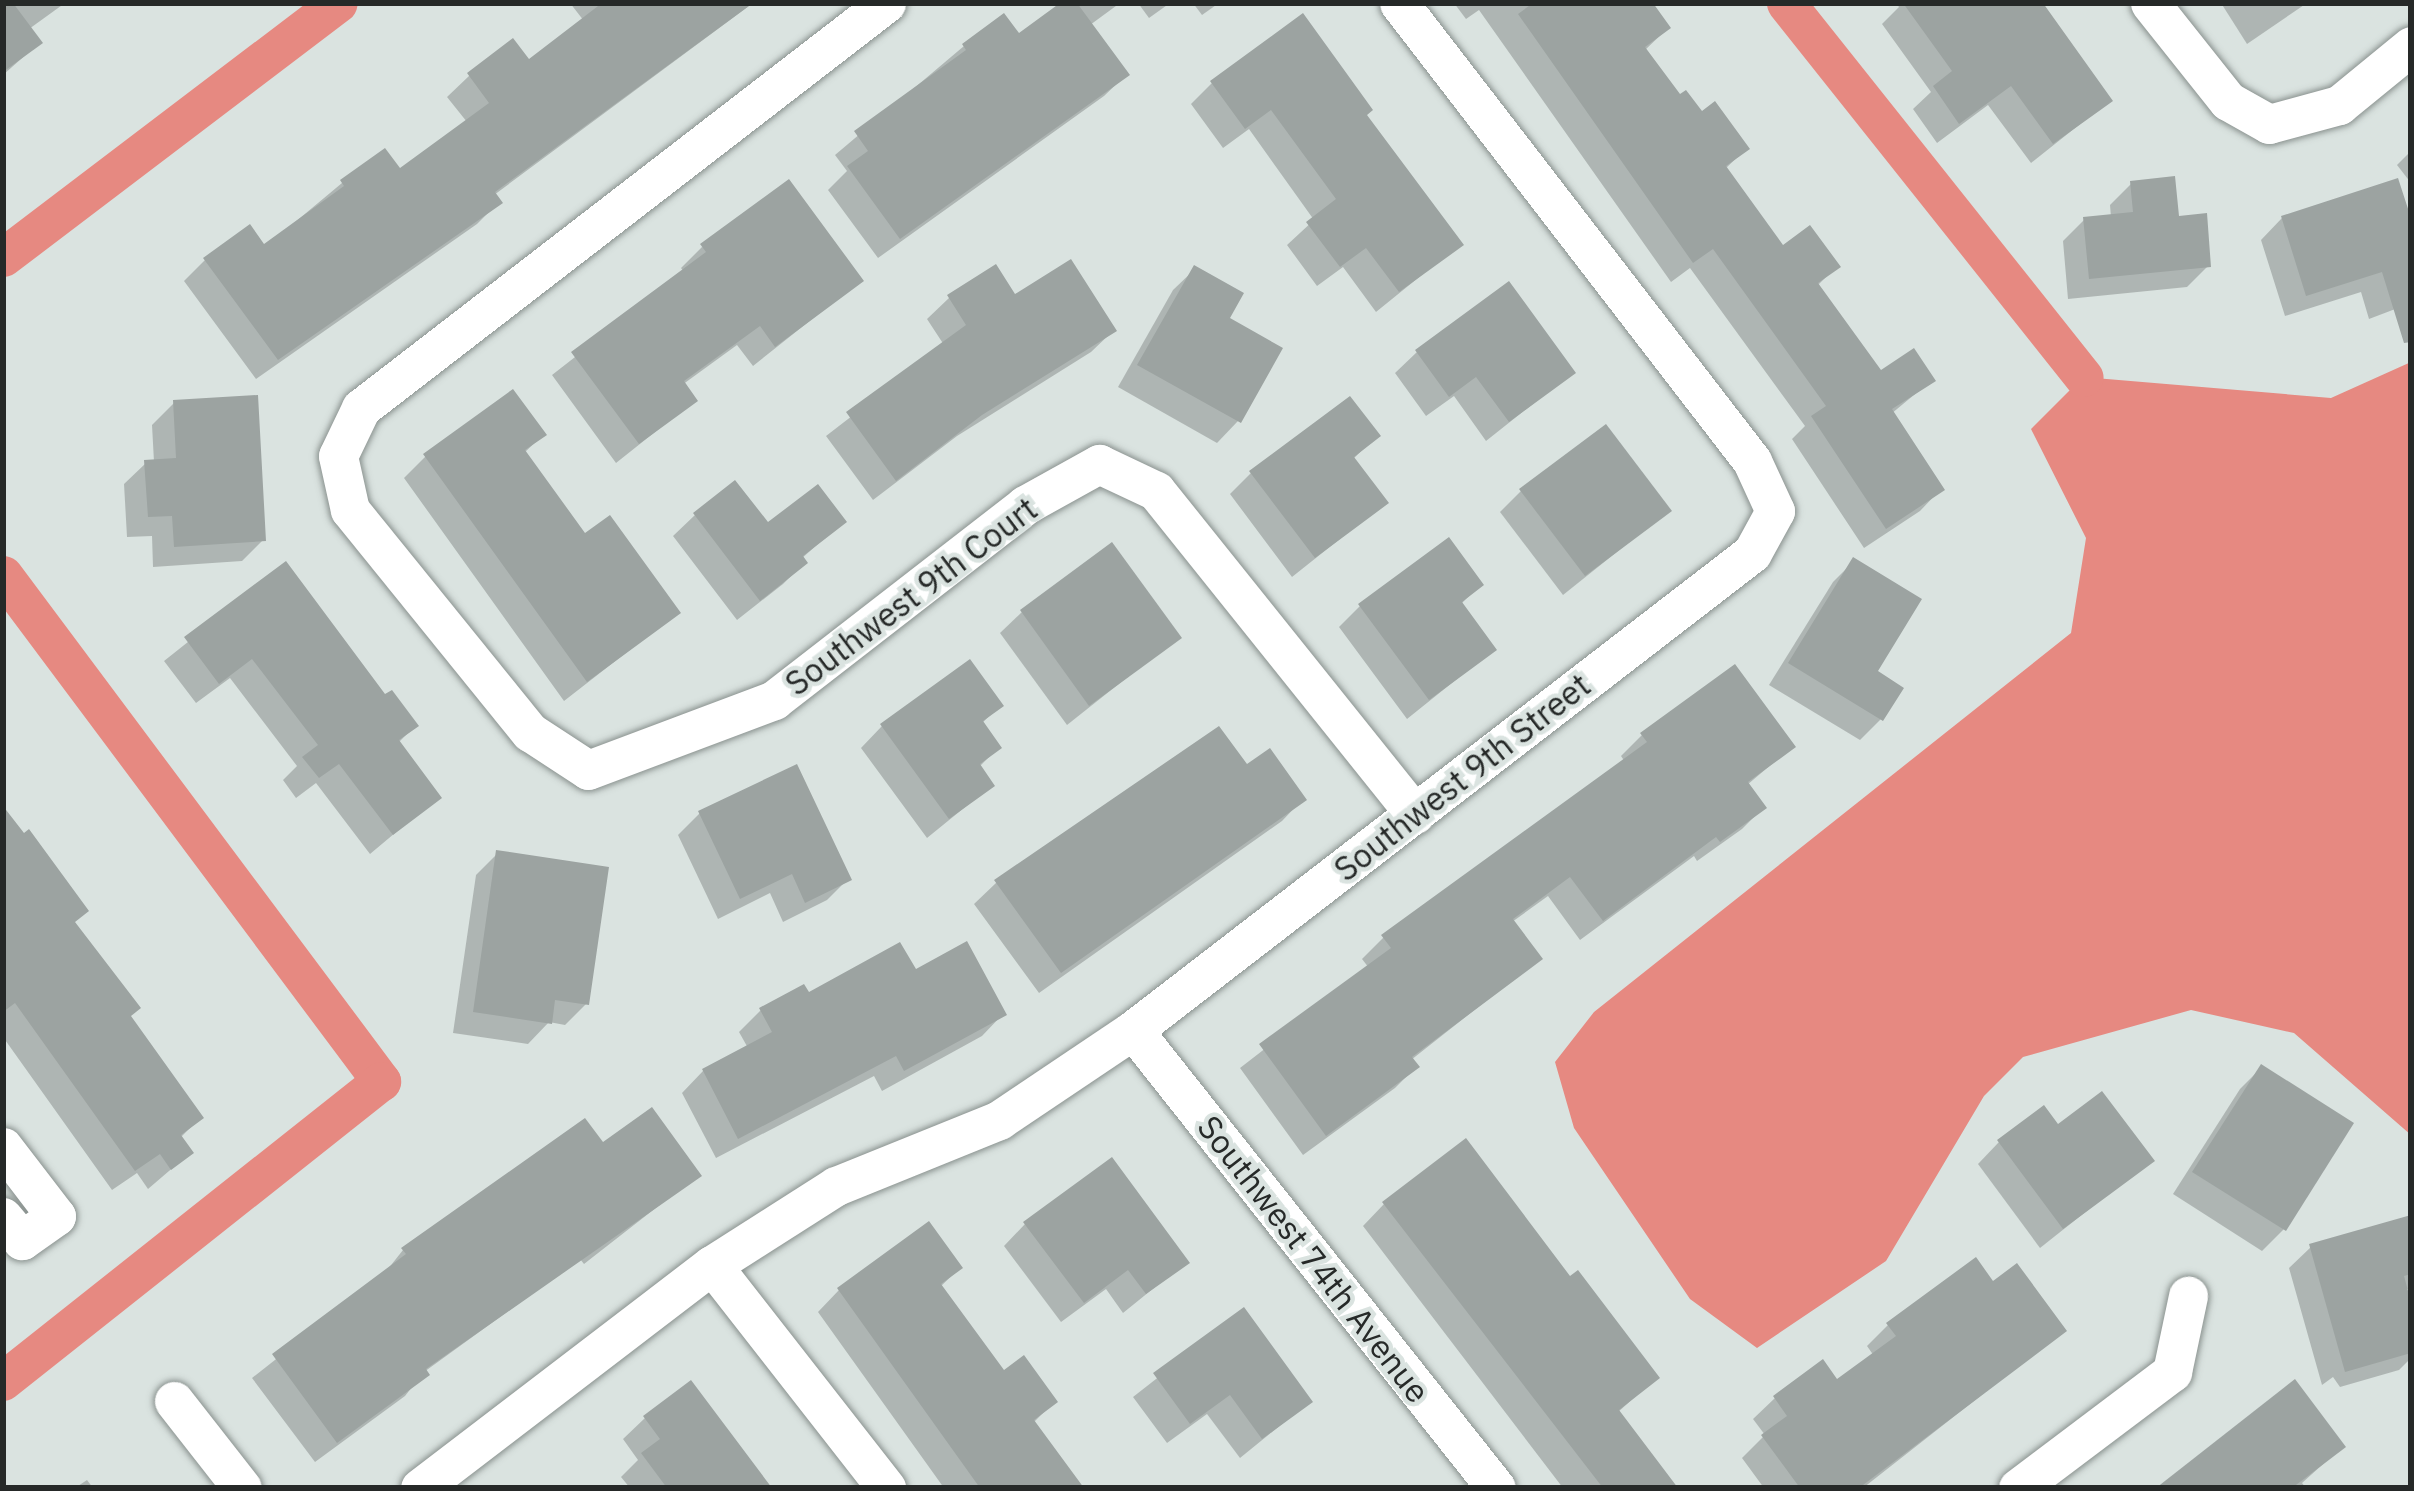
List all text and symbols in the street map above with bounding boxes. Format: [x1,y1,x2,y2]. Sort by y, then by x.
street label: Southwest 9th Court [777,489,1045,703]
street label: Southwest 9th Street [1326,665,1598,889]
street label: Southwest 74th Avenue [1190,1108,1438,1410]

